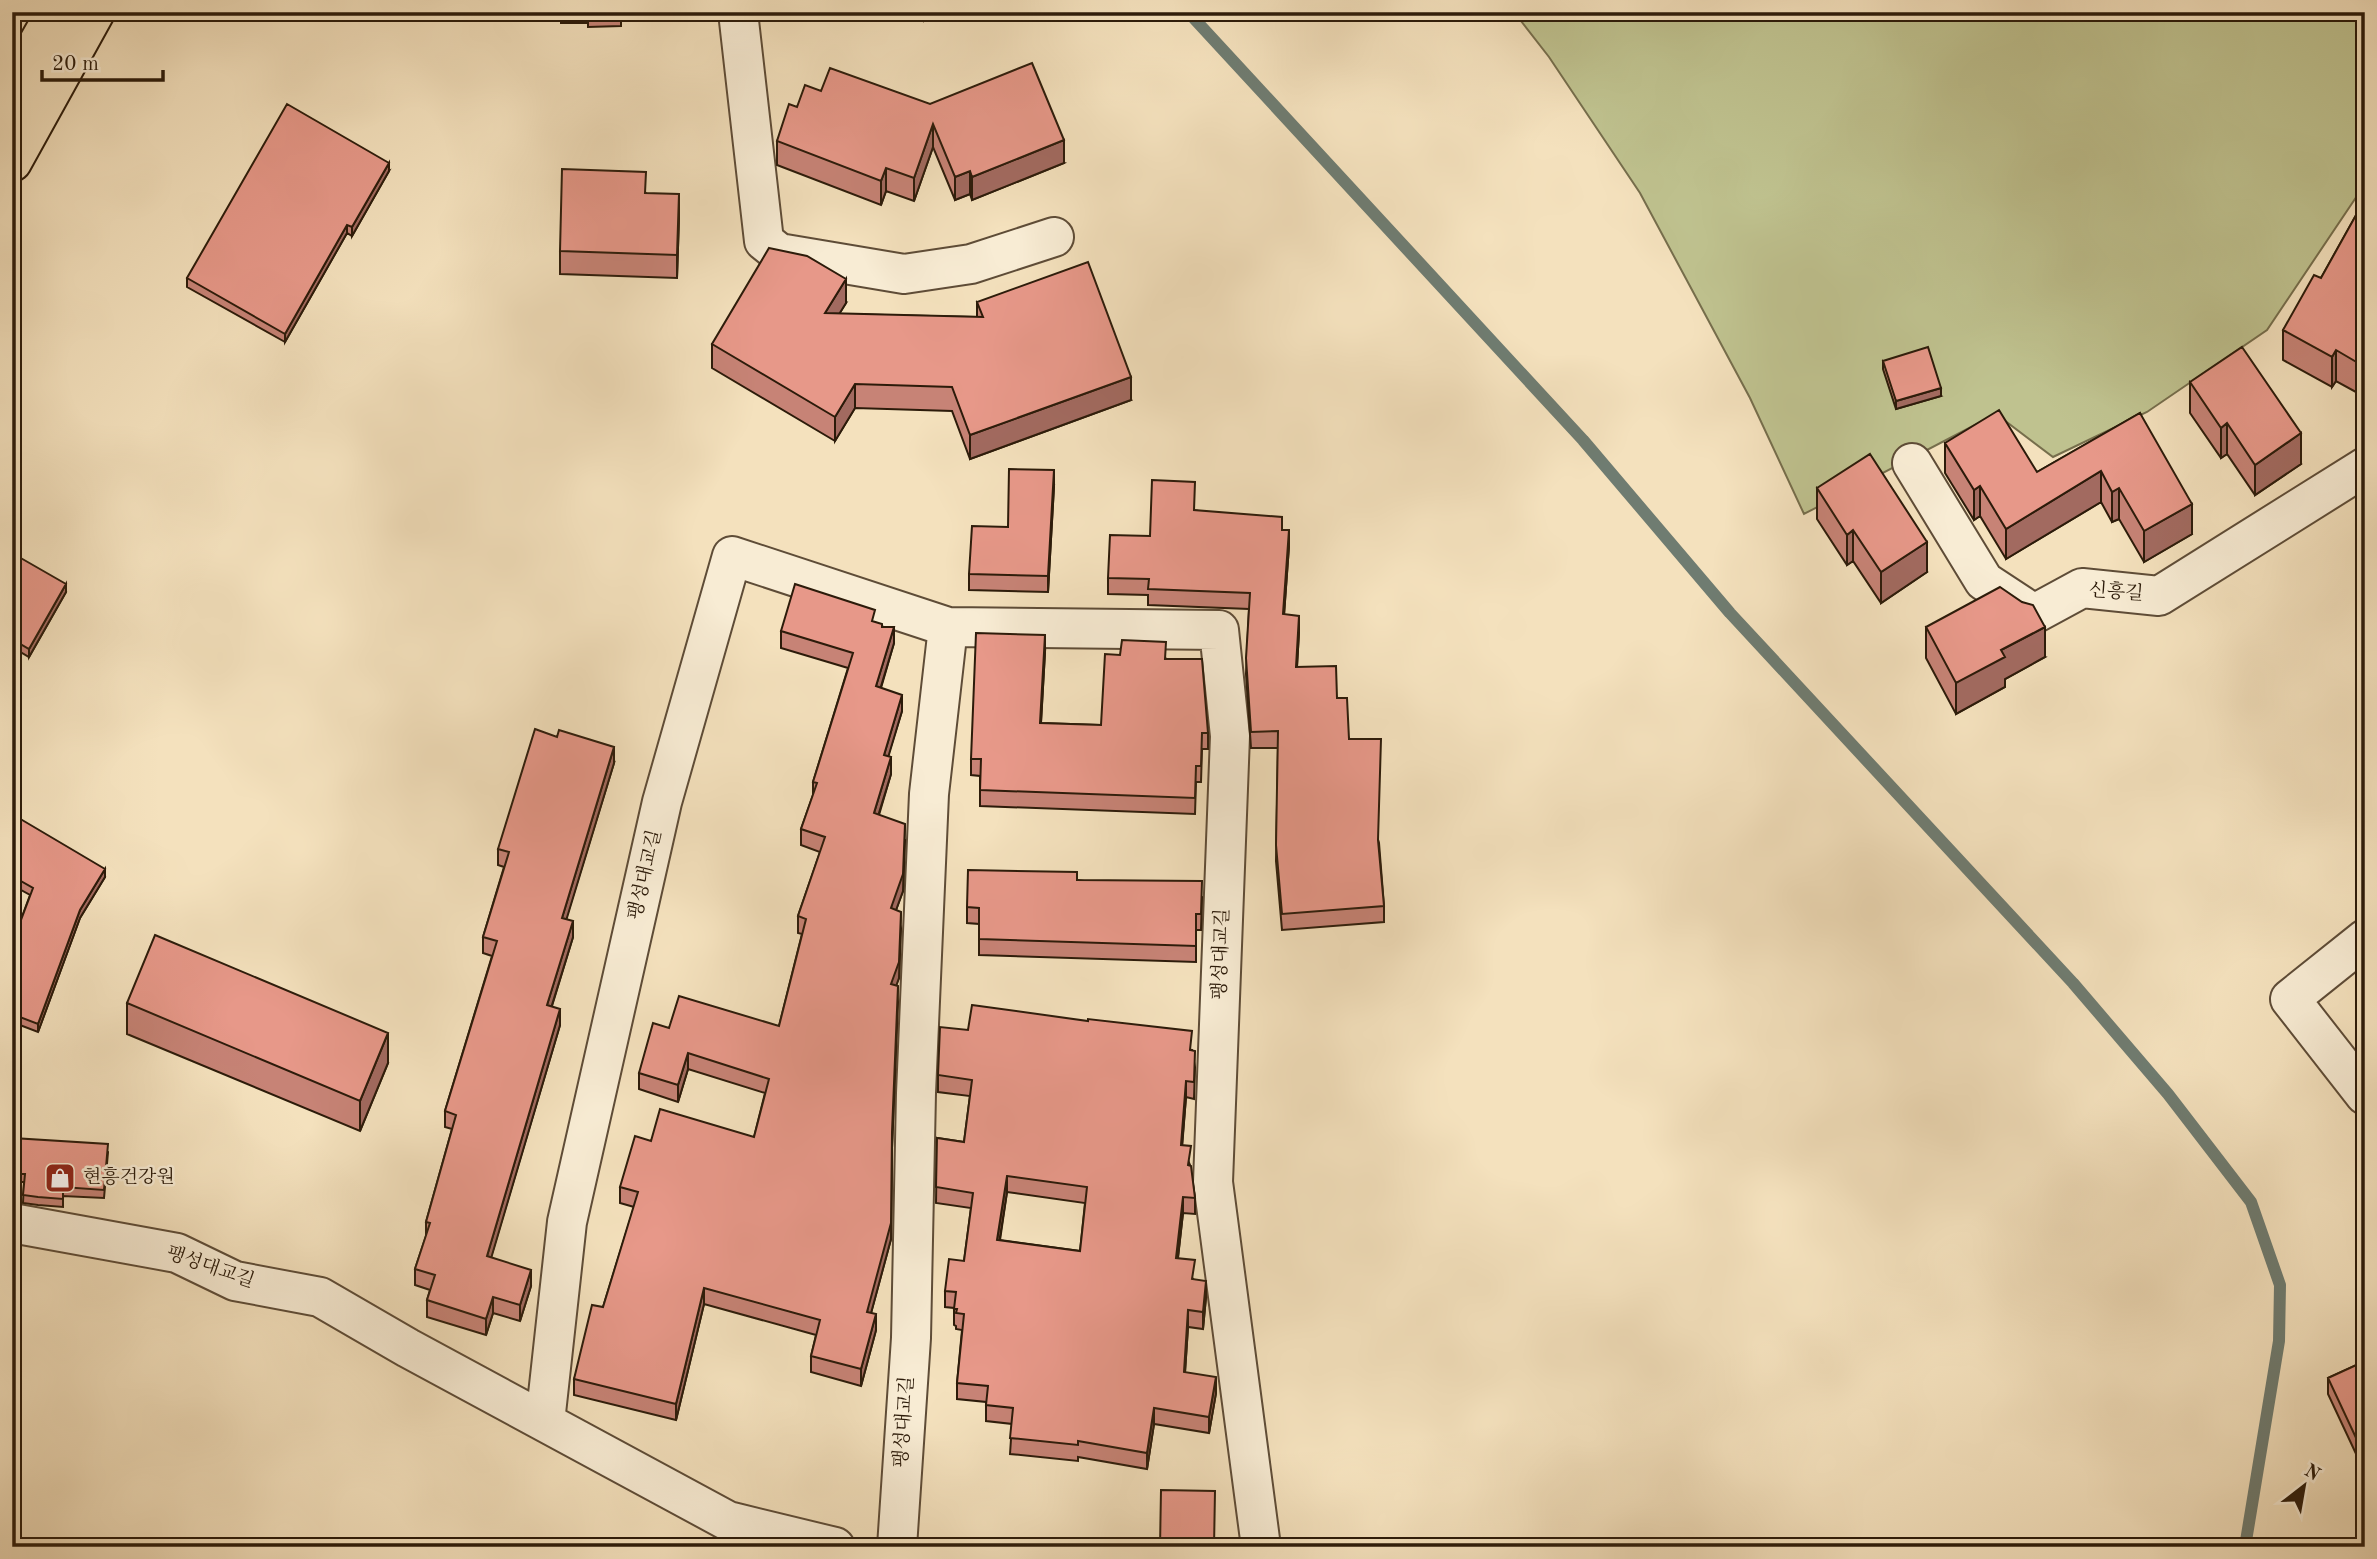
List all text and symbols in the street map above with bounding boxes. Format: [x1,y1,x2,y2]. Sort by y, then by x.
scale bar [42,38,163,82]
text: 20 m [52,54,99,75]
street label: 신흥길 [2088,579,2144,604]
street label: 팽성대교길 [624,828,666,922]
street label: 팽성대교길 [1209,908,1233,1000]
shop icon: 현흥건강원 [43,1161,77,1195]
place label: 현흥건강원 [83,1166,175,1188]
street label: 팽성대교길 [164,1242,257,1292]
street label: 팽성대교길 [890,1375,918,1468]
north arrow [2268,1450,2338,1520]
text: N [2300,1462,2323,1486]

